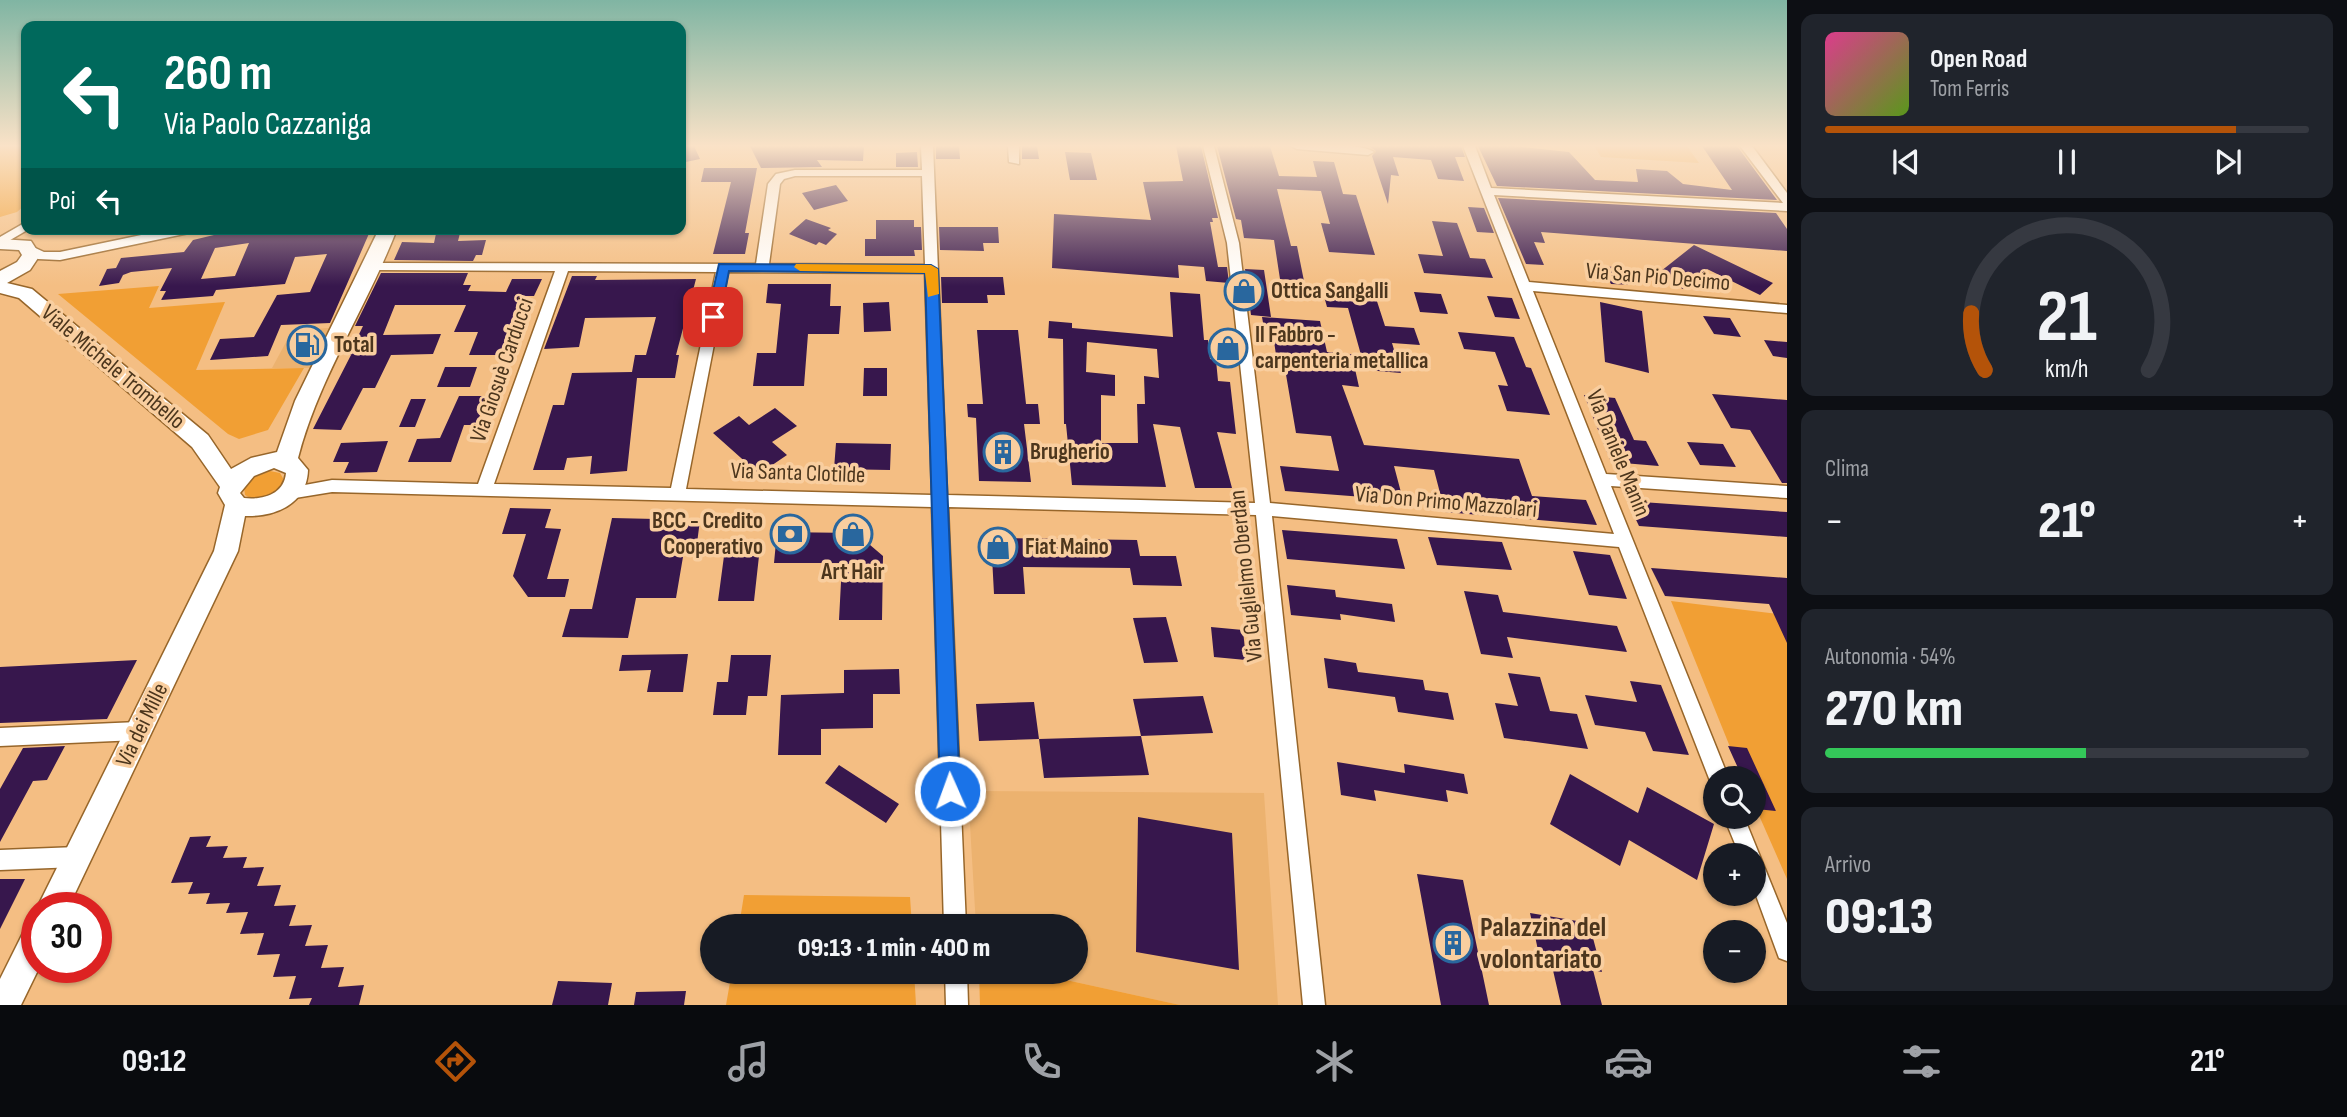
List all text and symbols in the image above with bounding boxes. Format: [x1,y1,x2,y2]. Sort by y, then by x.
text: Open Road [1930,44,2027,75]
text: 260 m [164,45,272,104]
icon: left [49,49,140,140]
text: Tom Ferris [1930,75,2009,103]
text: Via Paolo Cazzaniga [164,105,372,144]
icon: previous [1887,143,1925,181]
icon: pause [2048,143,2086,181]
icon: next [2209,143,2247,181]
icon: left [90,182,128,220]
text: Poi [49,186,76,217]
street label: Via San Pio Decimo [1585,257,1731,297]
shop icon: Ottica Sangalli [1223,270,1265,312]
text: 21 [2037,275,2097,363]
place label: Ottica Sangalli [1271,277,1389,305]
pin [683,287,743,347]
street label: Via Giosuè Carducci [464,294,540,446]
icon: arrive [694,298,732,336]
street label: Viale Michele Trombello [35,299,191,435]
place label: Il Fabbro - carpenteria metallica [1255,321,1428,375]
fuel station icon: Total [286,324,328,366]
shop icon: Il Fabbro - carpenteria metallica [1207,327,1249,369]
place label: Total [334,331,374,359]
text: km/h [2045,354,2089,385]
street label: Via Daniele Manin [1580,386,1656,520]
building icon: Brugherio [982,431,1024,473]
place label: Brugherio [1030,438,1110,466]
text: Clima [1825,455,1869,483]
street label: Via Santa Clotilde [730,457,866,489]
street label: Via Don Primo Mazzolari [1354,480,1538,524]
street label: Via Guglielmo Oberdan [1223,489,1269,663]
text: 21° [2038,490,2096,553]
text: − [1825,499,1844,544]
text: + [2290,499,2309,544]
place label: BCC - Credito Cooperativo [652,507,763,561]
bank icon: BCC - Credito Cooperativo [769,513,811,555]
shop icon: Art Hair [832,513,874,555]
shop icon: Fiat Maino [977,526,1019,568]
place label: Fiat Maino [1025,533,1109,561]
place label: Art Hair [820,558,885,586]
text: Autonomia · 54% [1825,643,1956,671]
text: 270 km [1825,678,1963,741]
street label: Via dei Mille [110,679,174,771]
position arrow [913,754,987,828]
map controls [1703,766,1766,983]
button: search [1703,766,1766,829]
button: + [1703,843,1766,906]
text: Arrivo [1825,851,1871,879]
text: 09:13 [1825,886,1934,949]
speed limit sign: 30 [21,892,112,983]
place label: Palazzina del volontariato [1480,911,1606,976]
button: − [1703,920,1766,983]
building icon: Palazzina del volontariato [1432,922,1474,964]
text: 09:13 · 1 min · 400 m [798,933,990,964]
icon: directions [431,1037,480,1086]
icon: music [724,1037,773,1086]
icon: phone [1017,1037,1066,1086]
icon: climate [1310,1037,1359,1086]
icon: car [1604,1037,1653,1086]
icon: filters [1897,1037,1946,1086]
text: 09:12 [122,1042,187,1081]
text: 21° [2190,1042,2225,1081]

